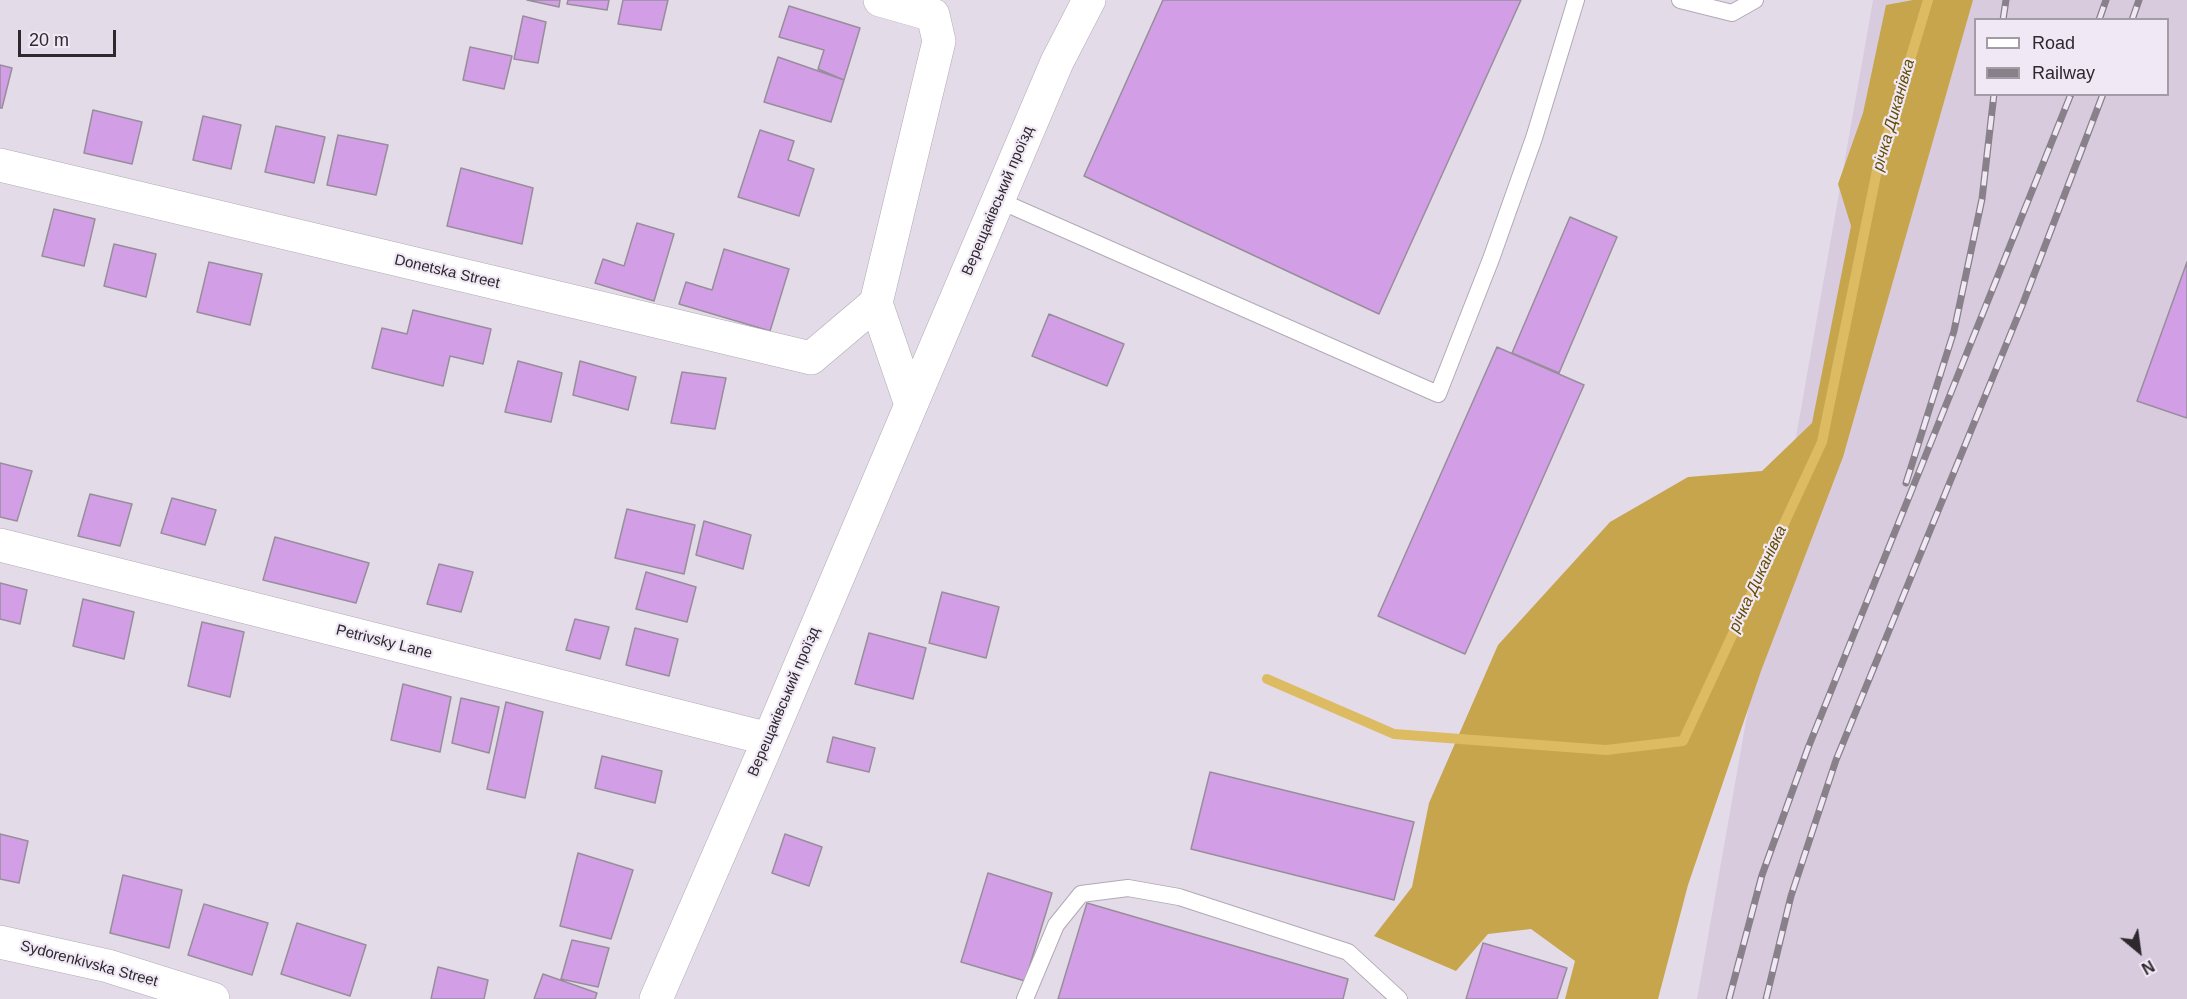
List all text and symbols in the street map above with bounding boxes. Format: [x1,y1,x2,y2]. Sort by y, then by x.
scale bar [21,18,118,56]
legend [1974,18,2169,96]
text: 20 m [29,30,69,50]
text: Road [2032,33,2075,53]
water label: річка Диканівка [1869,57,1919,173]
text: Railway [2032,63,2095,83]
street label: Верещаківський проїзд [958,124,1038,278]
street label: Donetska Street [393,251,501,293]
water label: річка Диканівка [1725,523,1791,635]
street label: Petrivsky Lane [334,621,434,663]
street label: Верещаківський проїзд [744,625,824,779]
north arrow [2109,921,2169,981]
street label: Sydorenkivska Street [18,937,160,991]
text: N [2139,957,2157,977]

